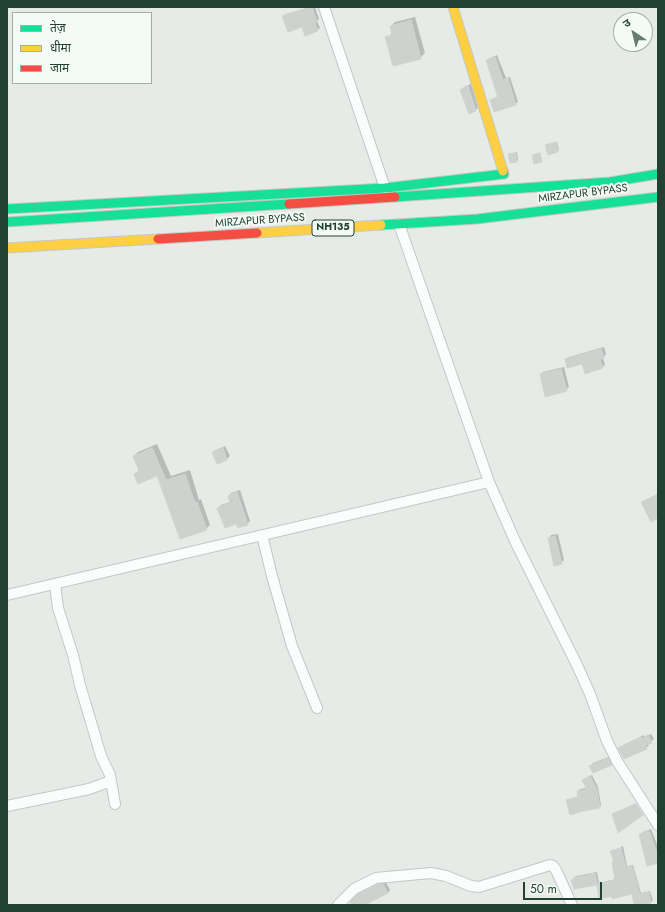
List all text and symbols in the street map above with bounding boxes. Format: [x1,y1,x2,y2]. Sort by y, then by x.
legend [12,12,152,84]
north arrow [613,12,653,52]
text: उ [619,15,634,31]
text: तेज़ [50,19,66,37]
text: धीमा [50,39,71,57]
text: जाम [50,59,69,77]
street label: MIRZAPUR BYPASS [538,182,628,206]
street label: MIRZAPUR BYPASS [215,211,305,231]
road number: NH135 [312,220,354,236]
scale bar [525,874,604,900]
text: 50 m [530,880,557,898]

